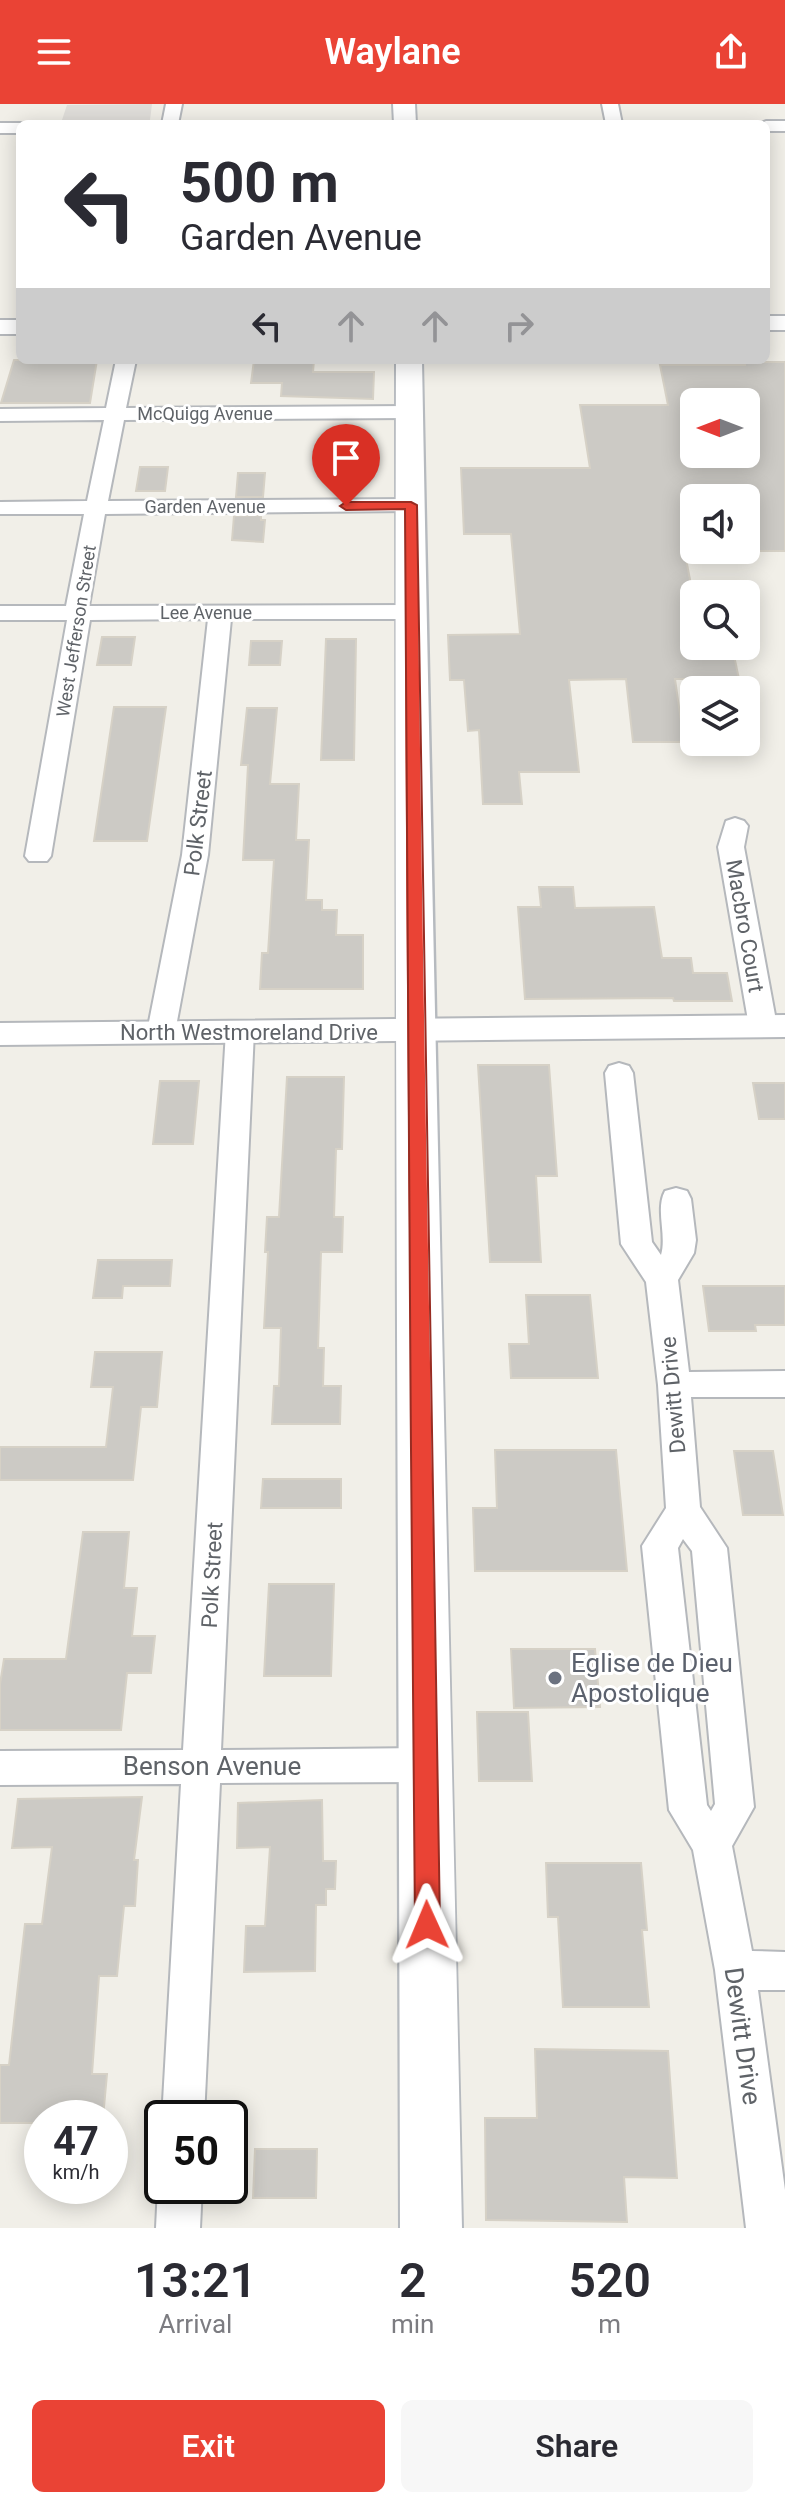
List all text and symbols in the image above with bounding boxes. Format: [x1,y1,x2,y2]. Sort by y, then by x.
icon: menu [32,30,76,74]
icon: share [709,30,753,74]
text: Waylane [324,31,461,73]
text: 500 m [180,150,339,216]
icon: left [48,152,152,256]
text: Garden Avenue [180,217,422,259]
icon: left [245,304,289,348]
icon: ahead [329,304,373,348]
icon: ahead [413,304,457,348]
icon: right [497,304,541,348]
north arrow [680,388,760,468]
map controls [680,388,760,756]
street label: McQuigg Avenue [137,403,273,424]
pin [312,424,380,506]
icon: arrive [324,436,368,480]
button: sound [680,484,760,564]
street label: Garden Avenue [145,496,265,517]
street label: West Jefferson Street [52,543,100,718]
button: search [680,580,760,660]
street label: Lee Avenue [160,602,252,623]
button: layers [680,676,760,756]
street label: Polk Street [179,769,217,877]
street label: Macbro Court [721,858,769,994]
street label: North Westmoreland Drive [120,1020,378,1045]
street label: Dewitt Drive [655,1336,691,1454]
street label: Polk Street [197,1521,227,1629]
place label: Eglise de Dieu Apostolique [571,1648,733,1708]
marker: Eglise de Dieu Apostolique [546,1669,564,1687]
street label: Benson Avenue [123,1751,301,1781]
position arrow [385,1883,469,1967]
street label: Dewitt Drive [719,1965,767,2107]
speed limit sign: 50 [144,2100,248,2204]
text: 47 [53,2118,99,2165]
text: km/h [53,2160,99,2184]
text: 13:21 [134,2252,257,2309]
text: 2 [399,2252,426,2309]
text: 520 [569,2252,651,2309]
text: Arrival [159,2309,232,2339]
text: min [391,2309,434,2339]
text: m [598,2309,621,2339]
button: Exit [32,2400,385,2492]
button: Share [401,2400,753,2492]

